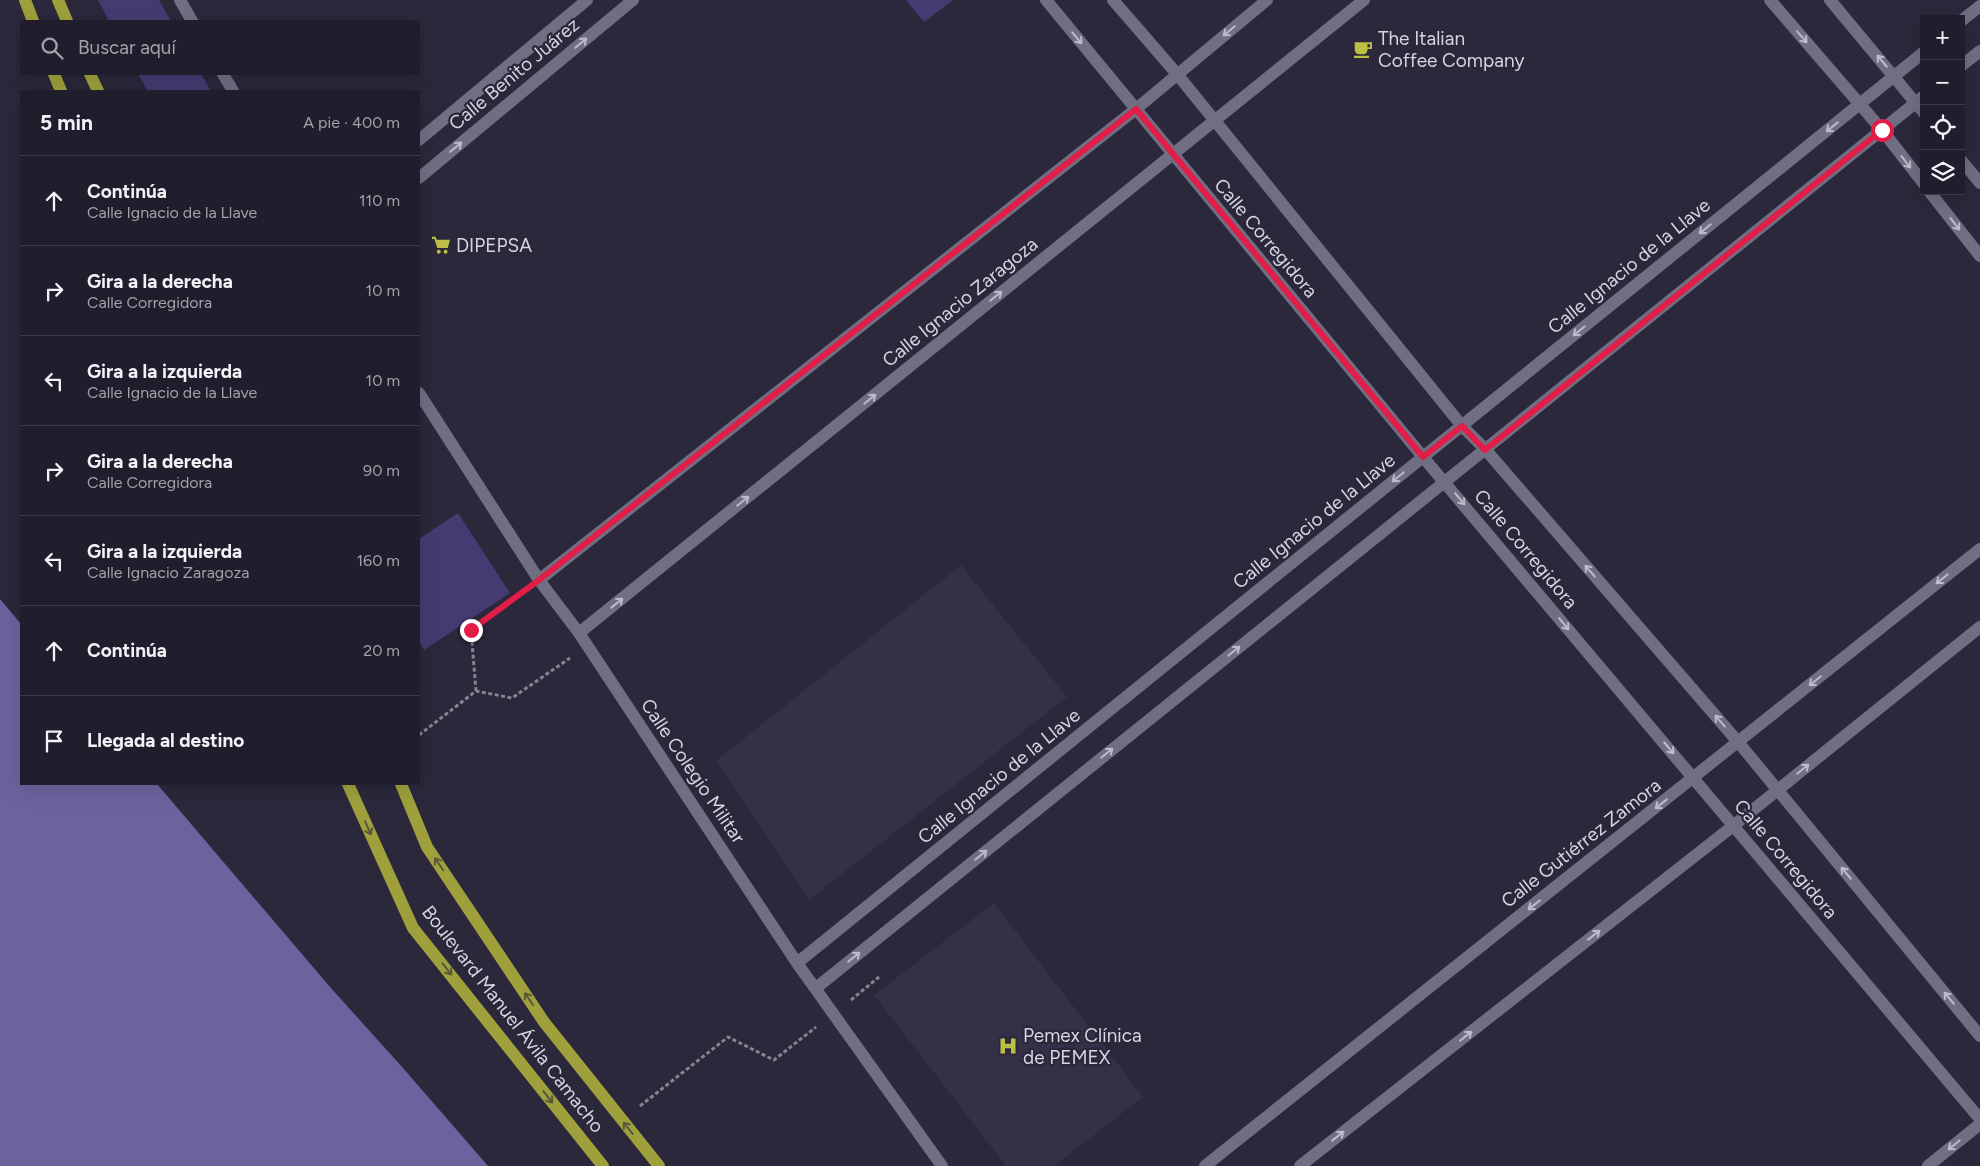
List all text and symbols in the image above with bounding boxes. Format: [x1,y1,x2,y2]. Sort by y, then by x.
street label: Calle Benito Juárez [444,13,584,135]
map controls [1920,15,1965,195]
button: + [1920,15,1965,60]
search box [20,20,420,75]
one-way arrow [1223,25,1236,37]
place label: The Italian Coffee Company [1378,27,1524,72]
one-way arrow [1796,30,1807,43]
one-way arrow [1071,31,1082,44]
icon: search [38,34,66,62]
text: Buscar aquí [78,36,176,59]
one-way arrow [575,37,588,48]
cafe icon: The Italian Coffee Company [1352,38,1374,60]
one-way arrow [1877,55,1888,68]
button: − [1920,60,1965,105]
button: locate [1920,105,1965,150]
text: 5 min [40,110,93,135]
text: A pie · 400 m [303,113,400,132]
route start [1871,119,1894,142]
one-way arrow [1825,121,1838,132]
one-way arrow [450,141,463,152]
button: layers [1920,150,1965,195]
one-way arrow [1901,155,1912,168]
street label: Calle Corregidora [1209,174,1323,302]
text: Continúa [87,180,167,203]
icon: ahead [40,187,68,215]
text: 110 m [359,191,400,210]
street label: Calle Ignacio de la Llave [1543,193,1715,339]
text: Calle Ignacio de la Llave [87,203,257,222]
one-way arrow [1949,217,1960,230]
one-way arrow [1699,223,1712,234]
street label: Calle Ignacio Zaragoza [878,232,1042,372]
supermarket icon: DIPEPSA [430,234,452,256]
place label: DIPEPSA [456,234,532,257]
text: Gira a la derecha [87,270,233,293]
icon: right [40,277,68,305]
text: 10 m [366,281,400,300]
one-way arrow [989,291,1002,302]
text: Calle Corregidora [87,293,212,312]
one-way arrow [1573,325,1586,336]
text: Gira a la izquierda [87,360,242,383]
icon: left [40,367,68,395]
text: 10 m [366,371,400,390]
text: Calle Ignacio de la Llave [87,383,257,402]
one-way arrow [863,393,876,404]
street label: Calle Ignacio de la Llave [1228,448,1400,594]
text: Gira a la derecha [87,450,233,473]
icon: right [40,457,68,485]
text: 90 m [363,461,400,480]
one-way arrow [1392,472,1405,483]
text: Calle Corregidora [87,473,212,492]
street label: Calle Corregidora [1469,485,1583,613]
one-way arrow [1454,493,1465,506]
one-way arrow [736,495,749,506]
text: Gira a la izquierda [87,540,242,563]
icon: left [40,547,68,575]
text: 160 m [357,551,400,570]
text: Calle Ignacio Zaragoza [87,563,250,582]
one-way arrow [1585,565,1596,578]
one-way arrow [1936,574,1949,585]
one-way arrow [610,597,623,608]
one-way arrow [1559,617,1570,630]
route end [460,619,483,642]
icon: ahead [40,637,68,665]
text: Continúa [87,639,167,662]
text: 20 m [363,641,400,660]
one-way arrow [1227,646,1240,657]
one-way arrow [1809,676,1822,687]
street label: Calle Colegio Militar [636,694,750,848]
street label: Calle Ignacio de la Llave [913,703,1085,849]
one-way arrow [1714,714,1725,727]
icon: arrive [40,727,68,755]
text: Llegada al destino [87,729,244,752]
one-way arrow [1663,742,1674,755]
one-way arrow [1101,748,1114,759]
one-way arrow [1796,764,1809,775]
street label: Calle Gutiérrez Zamora [1497,774,1665,912]
street label: Calle Corregidora [1729,795,1843,923]
one-way arrow [1655,799,1668,810]
one-way arrow [364,820,374,835]
one-way arrow [974,850,987,861]
one-way arrow [433,858,443,872]
one-way arrow [1840,867,1851,880]
one-way arrow [1527,900,1540,911]
street label: Boulevard Manuel Ávila Camacho [417,901,609,1137]
one-way arrow [1587,930,1600,941]
one-way arrow [847,952,860,963]
one-way arrow [441,963,452,976]
one-way arrow [524,992,534,1006]
one-way arrow [1944,992,1955,1005]
place label: Pemex Clínica de PEMEX [1023,1024,1142,1069]
one-way arrow [1459,1030,1472,1041]
hospital icon: Pemex Clínica de PEMEX [997,1035,1019,1057]
one-way arrow [542,1090,553,1103]
one-way arrow [623,1121,633,1135]
one-way arrow [1331,1131,1345,1141]
one-way arrow [1948,1140,1961,1151]

